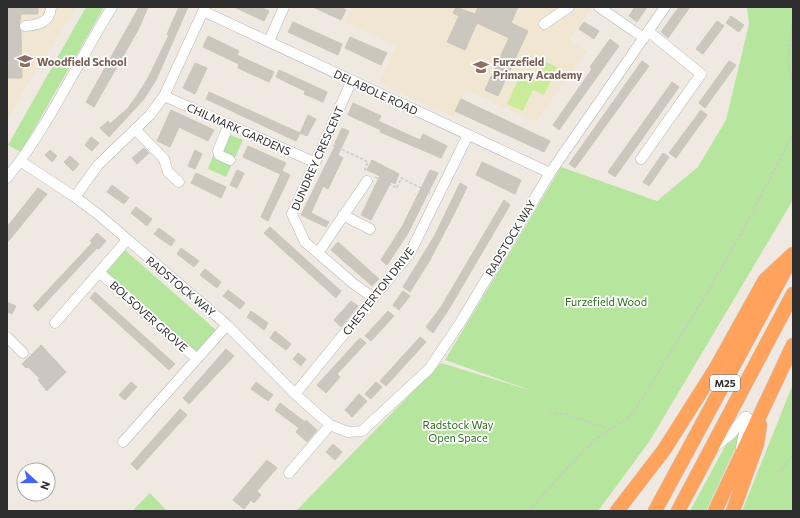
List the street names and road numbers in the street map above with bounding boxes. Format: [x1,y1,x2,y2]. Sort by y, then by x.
street label: DELABOLE ROAD [332,67,420,117]
street label: CHILMARK GARDENS [185,100,293,158]
street label: DUNDREY CRESCENT [288,104,346,212]
street label: RADSTOCK WAY [482,198,538,278]
street label: CHESTERTON DRIVE [340,244,416,338]
street label: RADSTOCK WAY [144,253,218,319]
street label: BOLSOVER GROVE [108,278,190,354]
road number: M25 [710,375,740,391]

